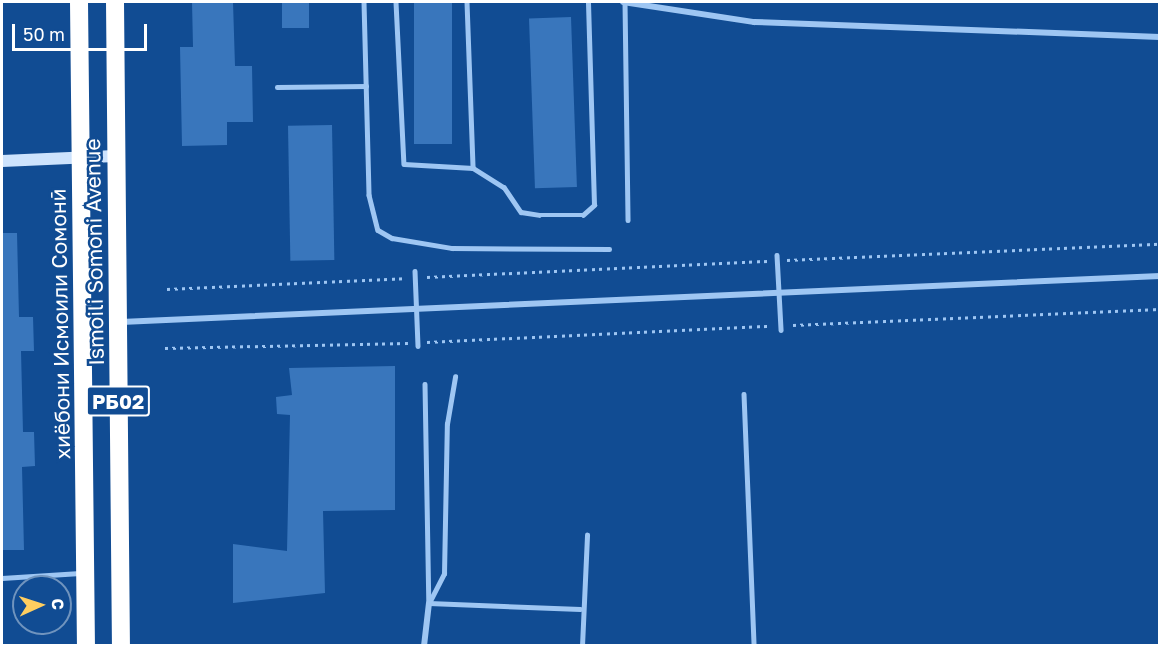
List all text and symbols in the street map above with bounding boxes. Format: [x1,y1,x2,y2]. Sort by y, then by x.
scale bar [15,12,150,50]
text: 50 m [23,23,65,45]
street label: Ismoili Somoni Avenue [79,138,109,366]
street label: хиёбони Исмоили Сомонӣ [45,188,75,460]
road number: РБ02 [85,384,151,418]
north arrow [12,575,72,635]
text: С [48,598,68,610]

